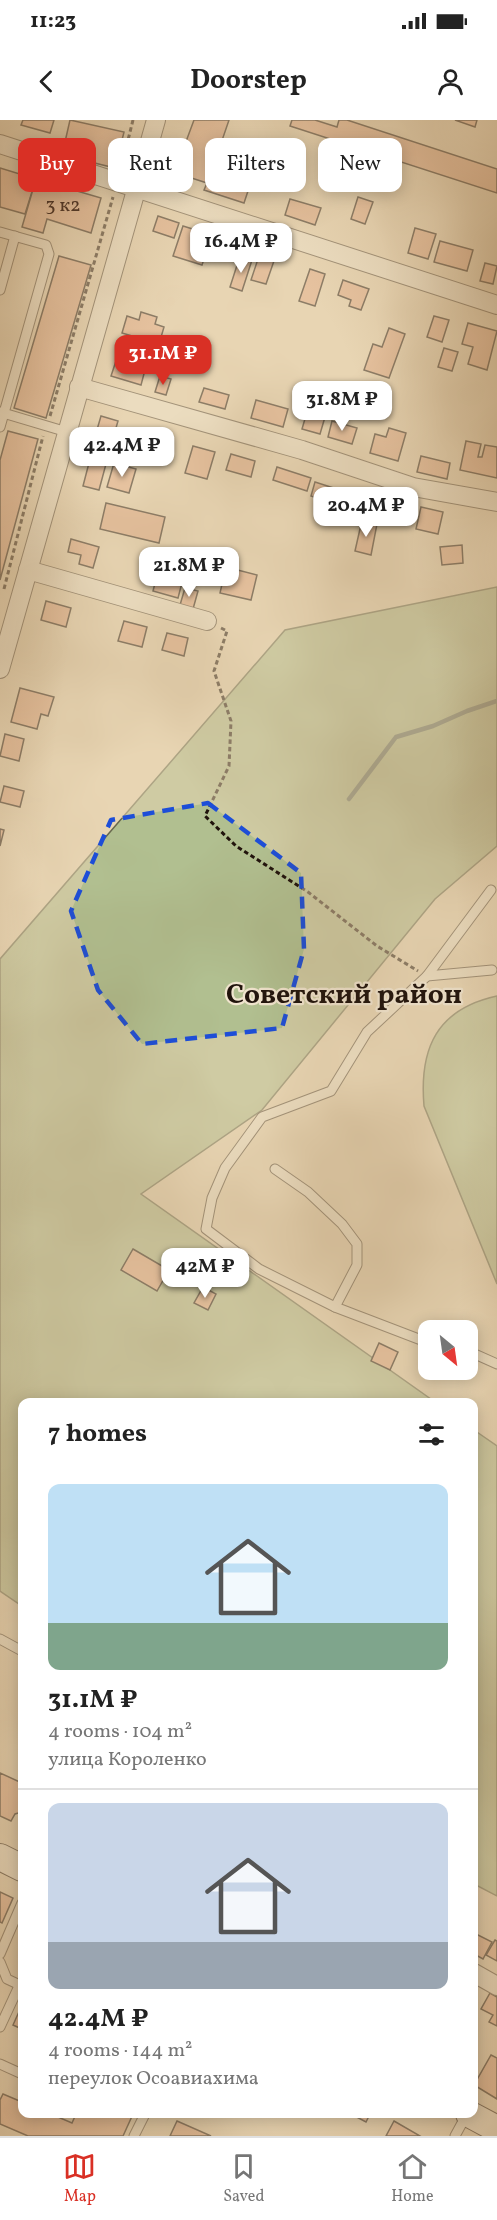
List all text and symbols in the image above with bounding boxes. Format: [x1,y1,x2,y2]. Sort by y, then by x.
text: 11:23 [30,6,76,37]
text: Doorstep [190,62,307,100]
icon: back [30,65,63,98]
icon: person [434,65,467,98]
chip: Buy [18,138,96,192]
chip: Rent [108,138,193,192]
chip: Filters [205,138,306,192]
chip: New [318,138,402,192]
house number: 3 к2 [45,192,81,220]
pin: 16.4M ₽ [186,223,296,274]
text: 16.4M ₽ [204,228,278,256]
pin: 31.1M ₽ [108,335,218,386]
text: 31.1M ₽ [129,340,198,368]
pin: 31.8M ₽ [287,381,397,432]
text: 31.8M ₽ [306,386,378,414]
pin: 42.4M ₽ [67,427,177,478]
text: 42.4M ₽ [83,432,161,460]
pin: 20.4M ₽ [311,487,421,538]
text: 20.4M ₽ [327,492,405,520]
pin: 21.8M ₽ [134,547,244,598]
text: 21.8M ₽ [153,552,225,580]
district label: Советский район [226,976,462,1015]
pin: 42M ₽ [163,1248,247,1299]
text: 42M ₽ [175,1253,235,1281]
north arrow [418,1320,478,1380]
map controls [418,1320,478,1380]
text: 7 homes [48,1416,147,1452]
icon: filters [415,1418,448,1451]
icon: home [194,1523,302,1631]
text: 31.1M ₽ [48,1682,138,1718]
text: 4 rooms · 104 m² [48,1718,192,1746]
text: улица Короленко [48,1746,207,1774]
icon: home [194,1842,302,1950]
text: 42.4M ₽ [48,2001,149,2037]
text: 4 rooms · 144 m² [48,2037,193,2065]
text: переулок Осоавиахима [48,2065,259,2093]
tab: Map [63,2150,96,2208]
tab: Saved [223,2150,264,2208]
tab: Home [391,2150,434,2208]

